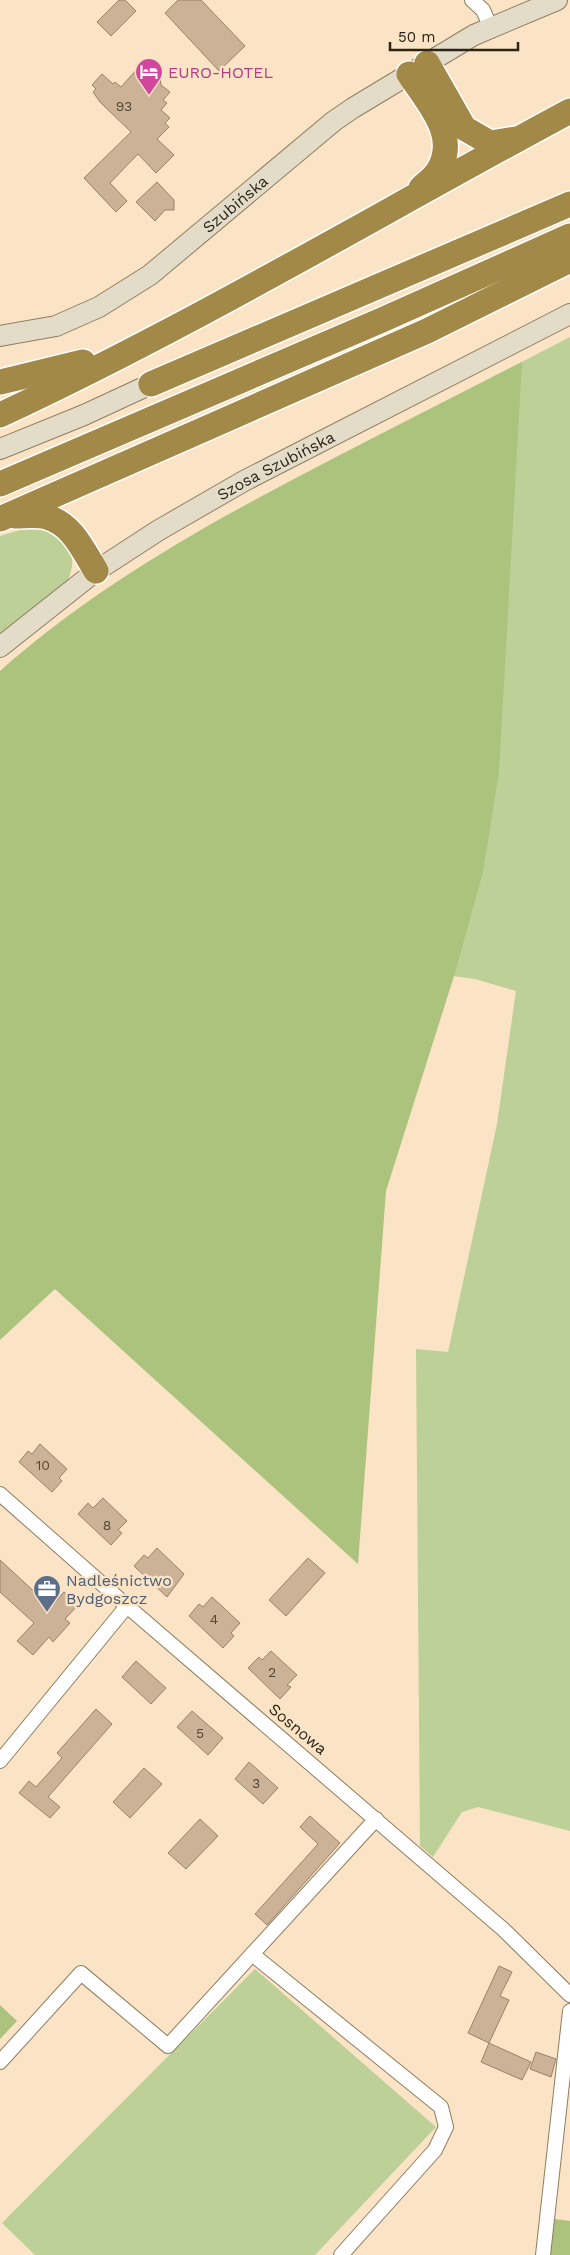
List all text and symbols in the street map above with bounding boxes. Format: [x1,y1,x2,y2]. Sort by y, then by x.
scale bar [390,20,518,52]
text: 50 m [398,28,435,46]
hotel icon: EURO-HOTEL [134,57,164,96]
place label: EURO-HOTEL [168,63,273,82]
house number: 93 [116,98,132,114]
street label: Szubińska [199,171,272,237]
street label: Szosa Szubińska [213,427,338,504]
house number: 10 [36,1457,50,1473]
house number: 8 [103,1517,111,1533]
place label: Nadleśnictwo Bydgoszcz [66,1571,172,1608]
office icon: Nadleśnictwo Bydgoszcz [32,1574,62,1613]
house number: 4 [210,1611,218,1627]
house number: 2 [268,1664,276,1680]
street label: Sosnowa [265,1699,331,1759]
house number: 5 [196,1725,204,1741]
house number: 3 [252,1775,260,1791]

